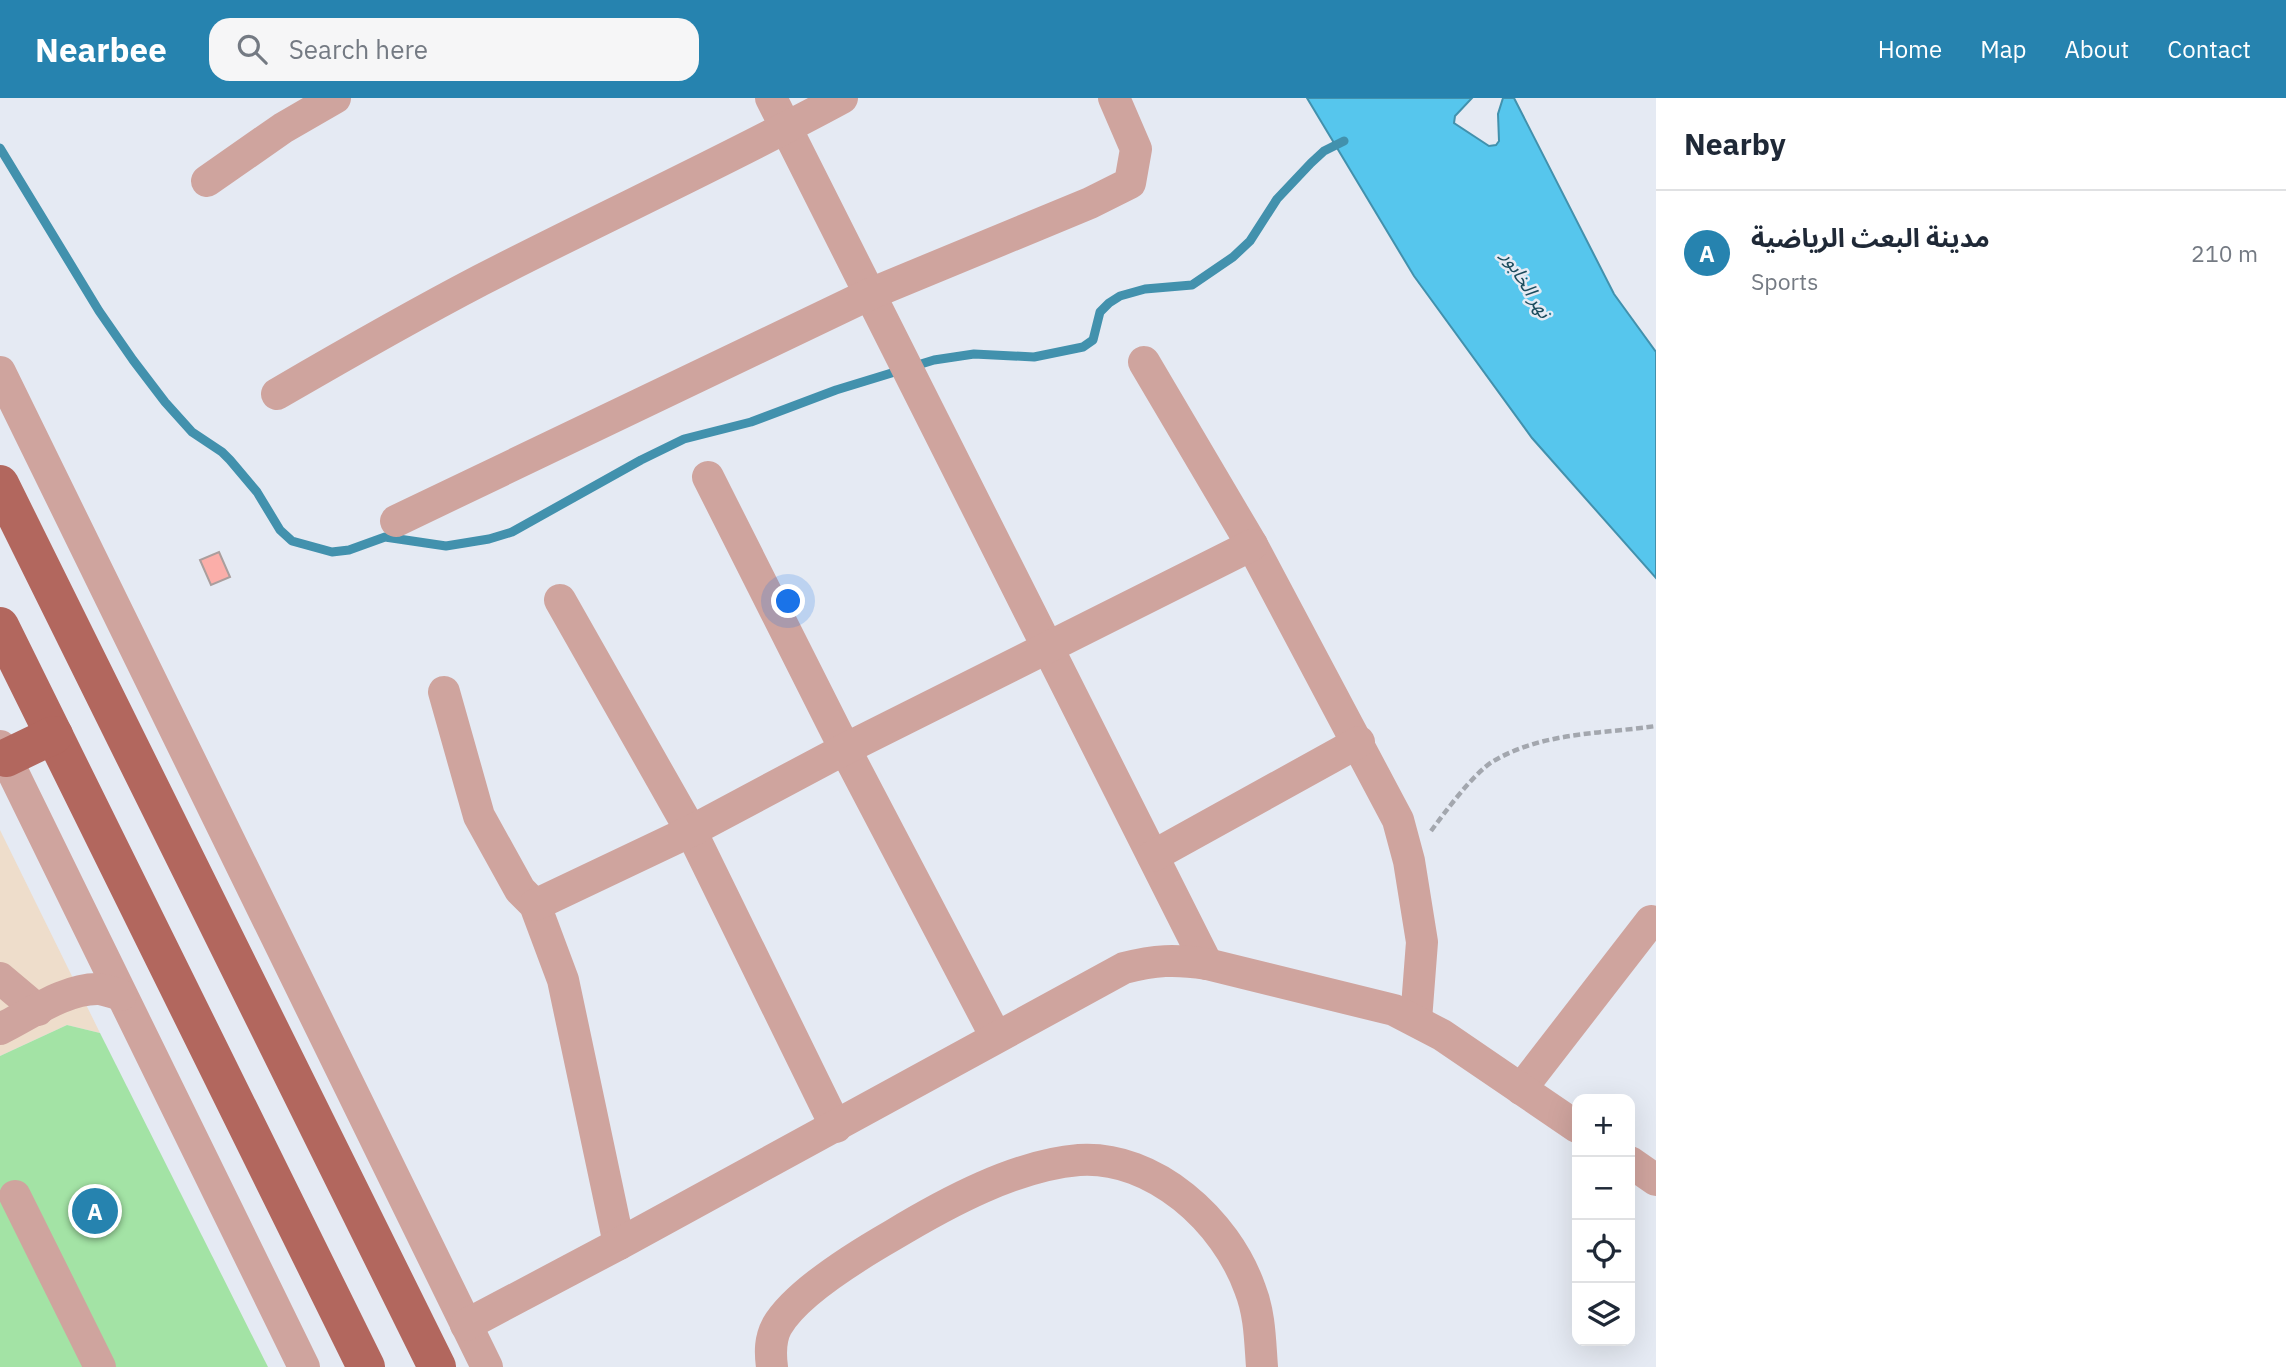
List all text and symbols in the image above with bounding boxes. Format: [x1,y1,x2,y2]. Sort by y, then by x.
search box [209,18,699,81]
text: Nearbee [35,28,167,71]
icon: search [233,30,271,68]
text: Search here [289,32,428,66]
text: Home [1878,33,1942,65]
text: Map [1980,33,2026,65]
text: About [2064,33,2129,65]
text: Contact [2167,33,2251,65]
text: Nearby [1684,124,1786,163]
text: مدينة البعث الرياضية [1751,220,1990,254]
text: A [1699,238,1715,268]
text: 210 m [2191,238,2258,268]
water label: نهر الخابور [1496,244,1558,324]
text: Sports [1751,266,1818,296]
your location [771,584,805,618]
map controls [1572,1094,1635,1346]
button: + [1572,1094,1635,1157]
button: − [1572,1157,1635,1220]
pin: A [72,1185,118,1237]
button: locate [1572,1220,1635,1283]
button: layers [1572,1283,1635,1346]

